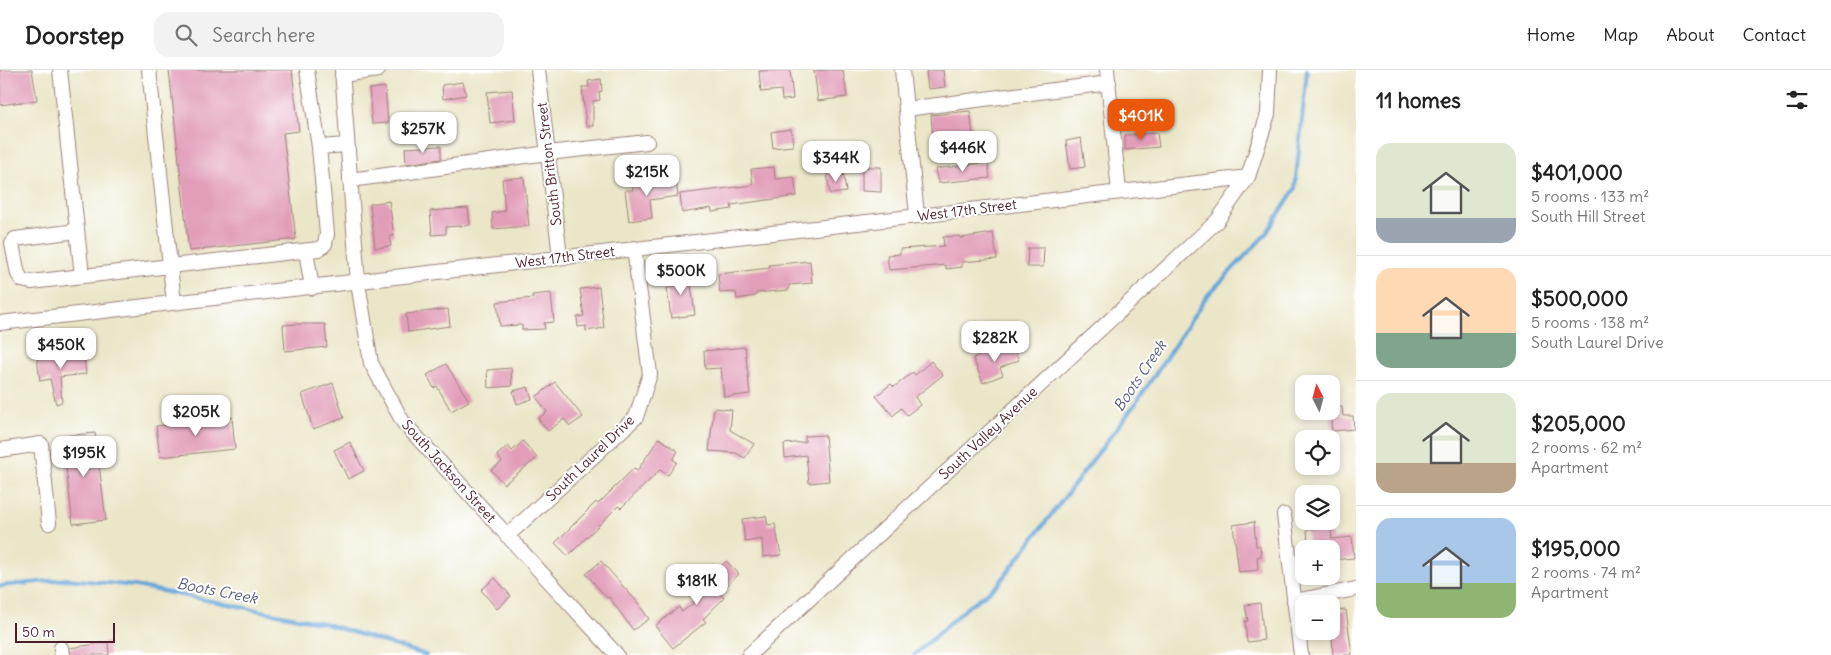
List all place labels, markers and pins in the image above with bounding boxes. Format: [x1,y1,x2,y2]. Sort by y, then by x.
pin: $401K [1106,98,1176,141]
pin: $257K [388,112,458,154]
pin: $446K [928,131,998,173]
pin: $344K [801,140,871,183]
pin: $215K [612,154,682,197]
pin: $500K [646,254,716,296]
pin: $282K [960,320,1030,363]
pin: $450K [26,328,96,370]
pin: $205K [161,394,231,437]
pin: $195K [49,436,119,478]
pin: $181K [662,564,732,606]

